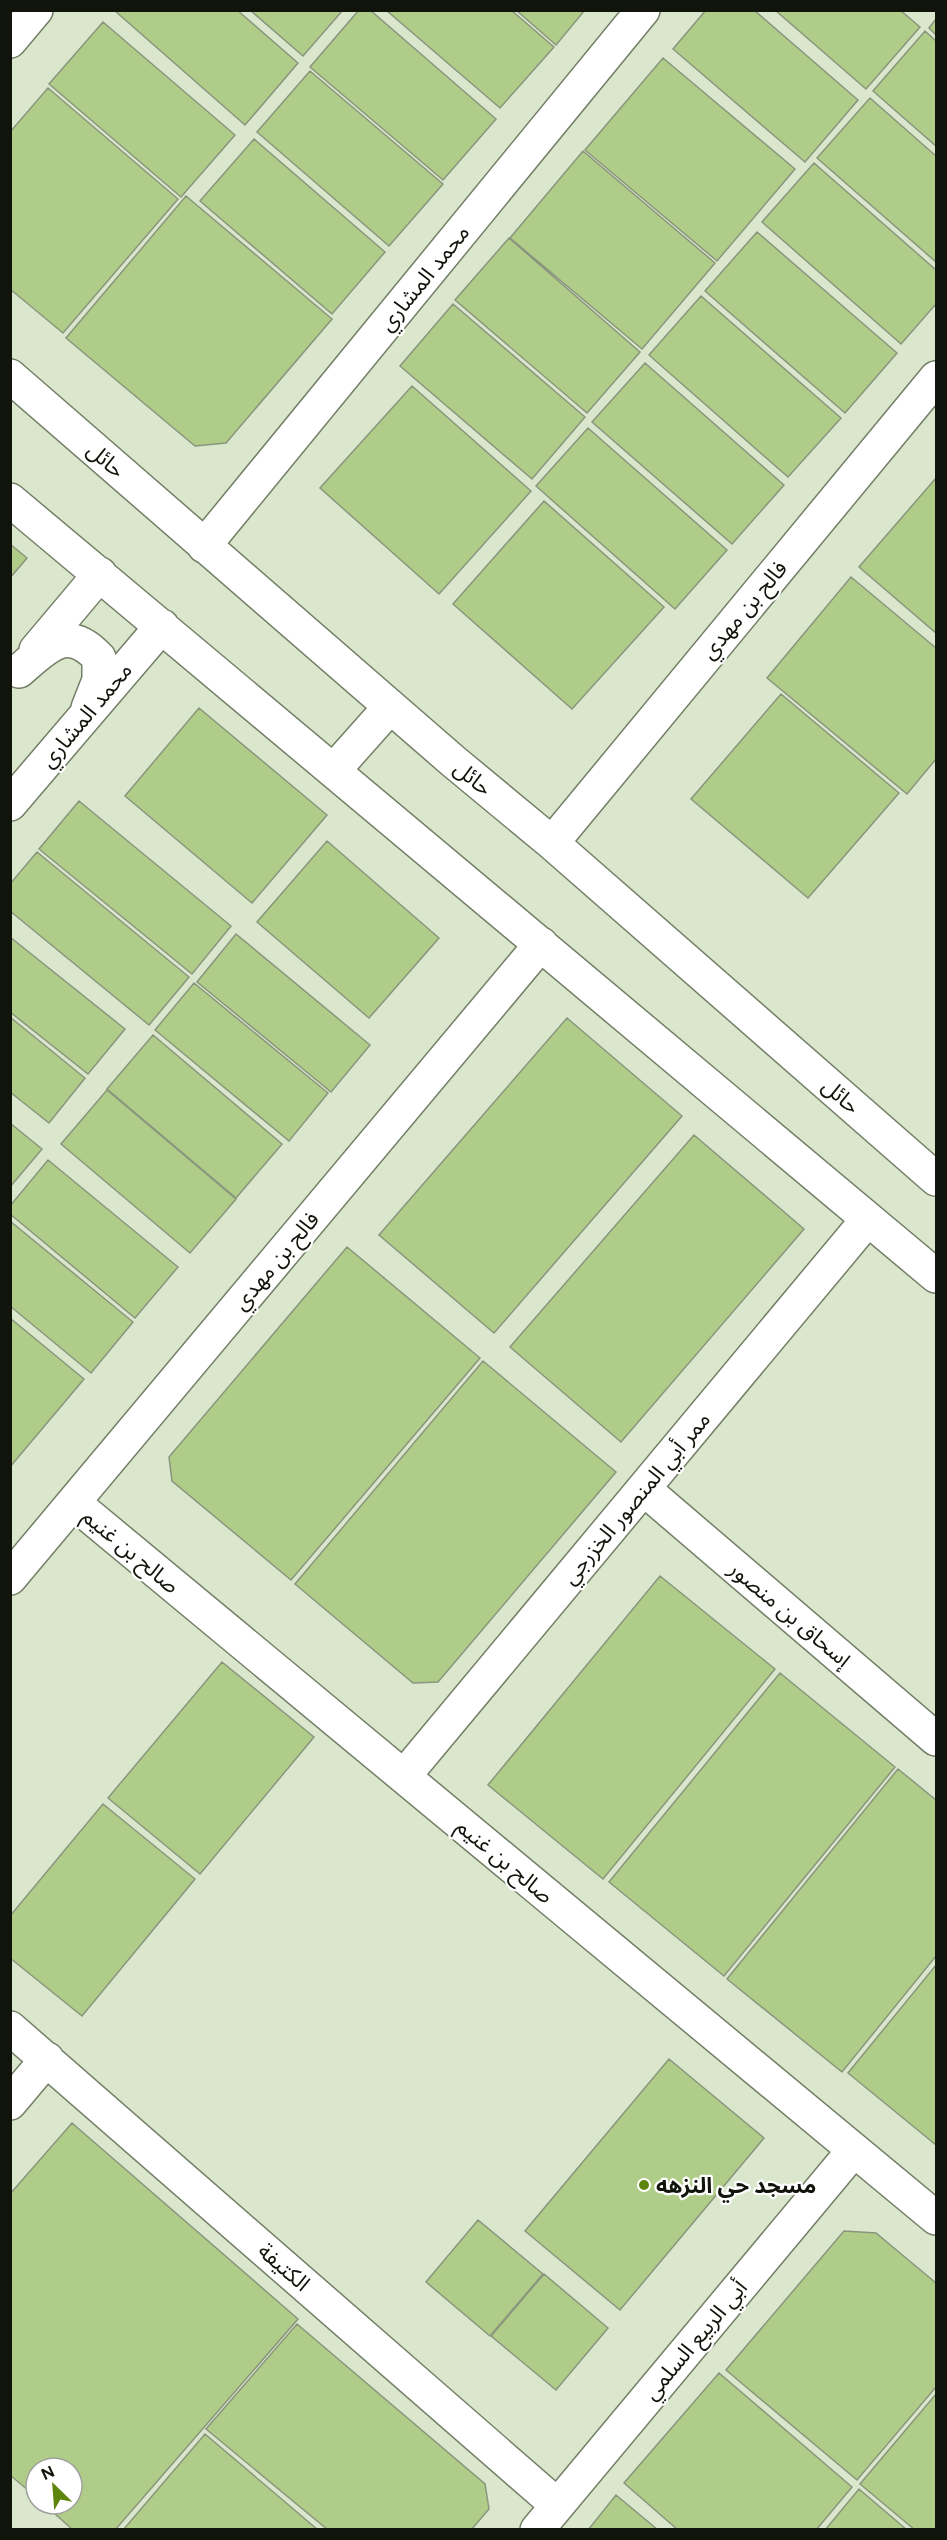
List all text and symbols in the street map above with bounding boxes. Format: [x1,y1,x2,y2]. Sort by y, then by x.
street label: محمد المشاري [373,219,477,339]
street label: حائل [82,436,130,484]
street label: فالح بن مهدي [695,555,795,667]
street label: محمد المشاري [34,657,140,775]
street label: حائل [448,754,498,802]
street label: حائل [817,1072,865,1120]
street label: فالح بن مهدي [227,1206,327,1318]
street label: ممر أبي المنصور الخزرجي [556,1406,719,1592]
street label: صالح بن غنيم [75,1503,185,1602]
street label: إسحاق بن منصور [722,1554,857,1674]
street label: صالح بن غنيم [449,1813,559,1912]
place label: مسجد حي النزهه [656,2172,816,2203]
marker: مسجد حي النزهه [637,2178,651,2192]
street label: الكتيفة [252,2237,316,2297]
street label: أبي الربيع السلمي [637,2275,755,2407]
north arrow [24,2456,84,2516]
text: N [38,2462,57,2484]

